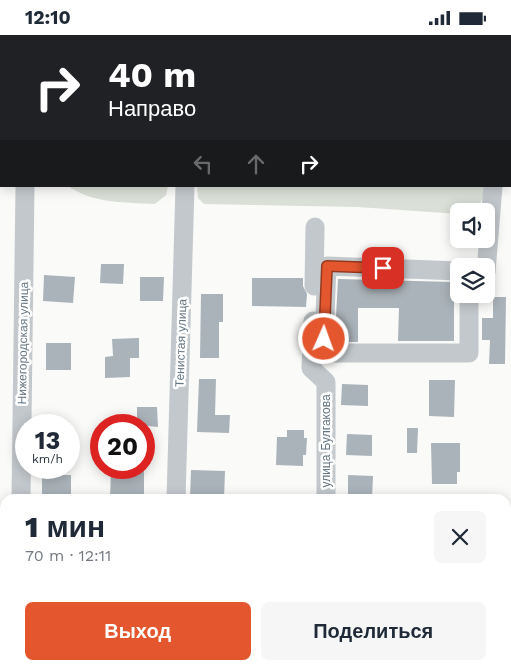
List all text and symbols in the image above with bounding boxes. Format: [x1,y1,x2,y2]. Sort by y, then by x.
text: 12:10 [25,6,71,29]
text: 40 m [108,54,196,96]
icon: right [25,55,90,120]
text: Направо [108,96,196,121]
icon: left [189,150,217,178]
icon: ahead [242,150,270,178]
icon: right [295,150,323,178]
map controls [450,203,495,303]
button: sound [450,203,495,248]
pin [362,247,404,289]
icon: arrive [369,254,397,282]
button: layers [450,258,495,303]
street label: Нижегородская улица [15,281,31,404]
street label: Тенистая улица [172,298,190,387]
position arrow [297,312,349,364]
street label: улица Булгакова [319,394,333,488]
speed limit sign: 20 [90,414,155,479]
text: 13 [35,426,60,455]
text: km/h [32,452,63,466]
text: 1 мин [25,509,105,544]
button: close [434,511,486,563]
text: 70 m · 12:11 [25,546,111,565]
button: Выход [25,602,251,660]
button: Поделиться [261,602,486,660]

